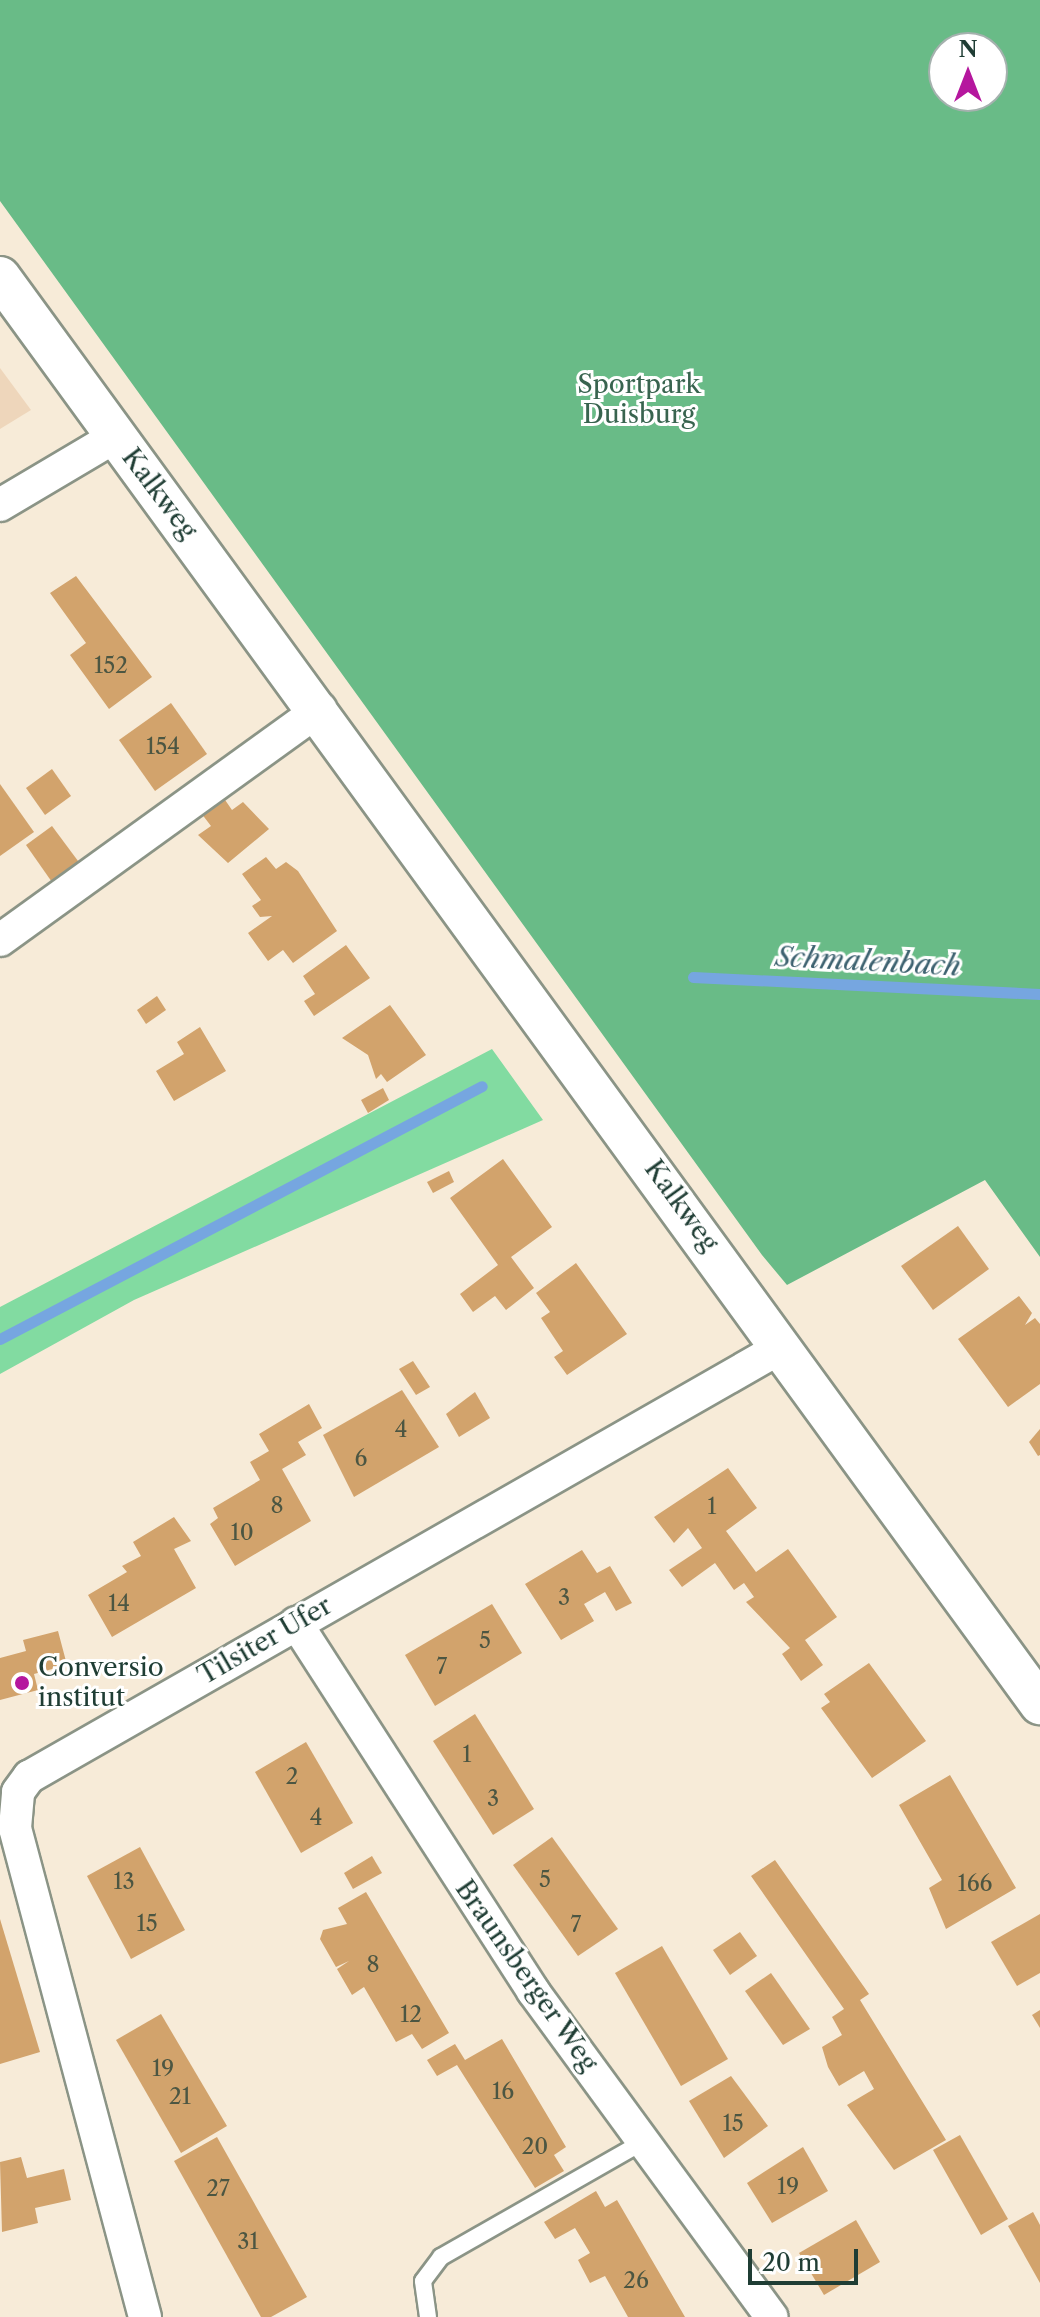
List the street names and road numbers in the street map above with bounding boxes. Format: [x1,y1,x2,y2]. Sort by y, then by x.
street label: Kalkweg [115,443,203,545]
street label: Kalkweg [637,1154,725,1258]
street label: Tilsiter Ufer [192,1590,338,1692]
street label: Braunsberger Weg [448,1874,604,2078]

